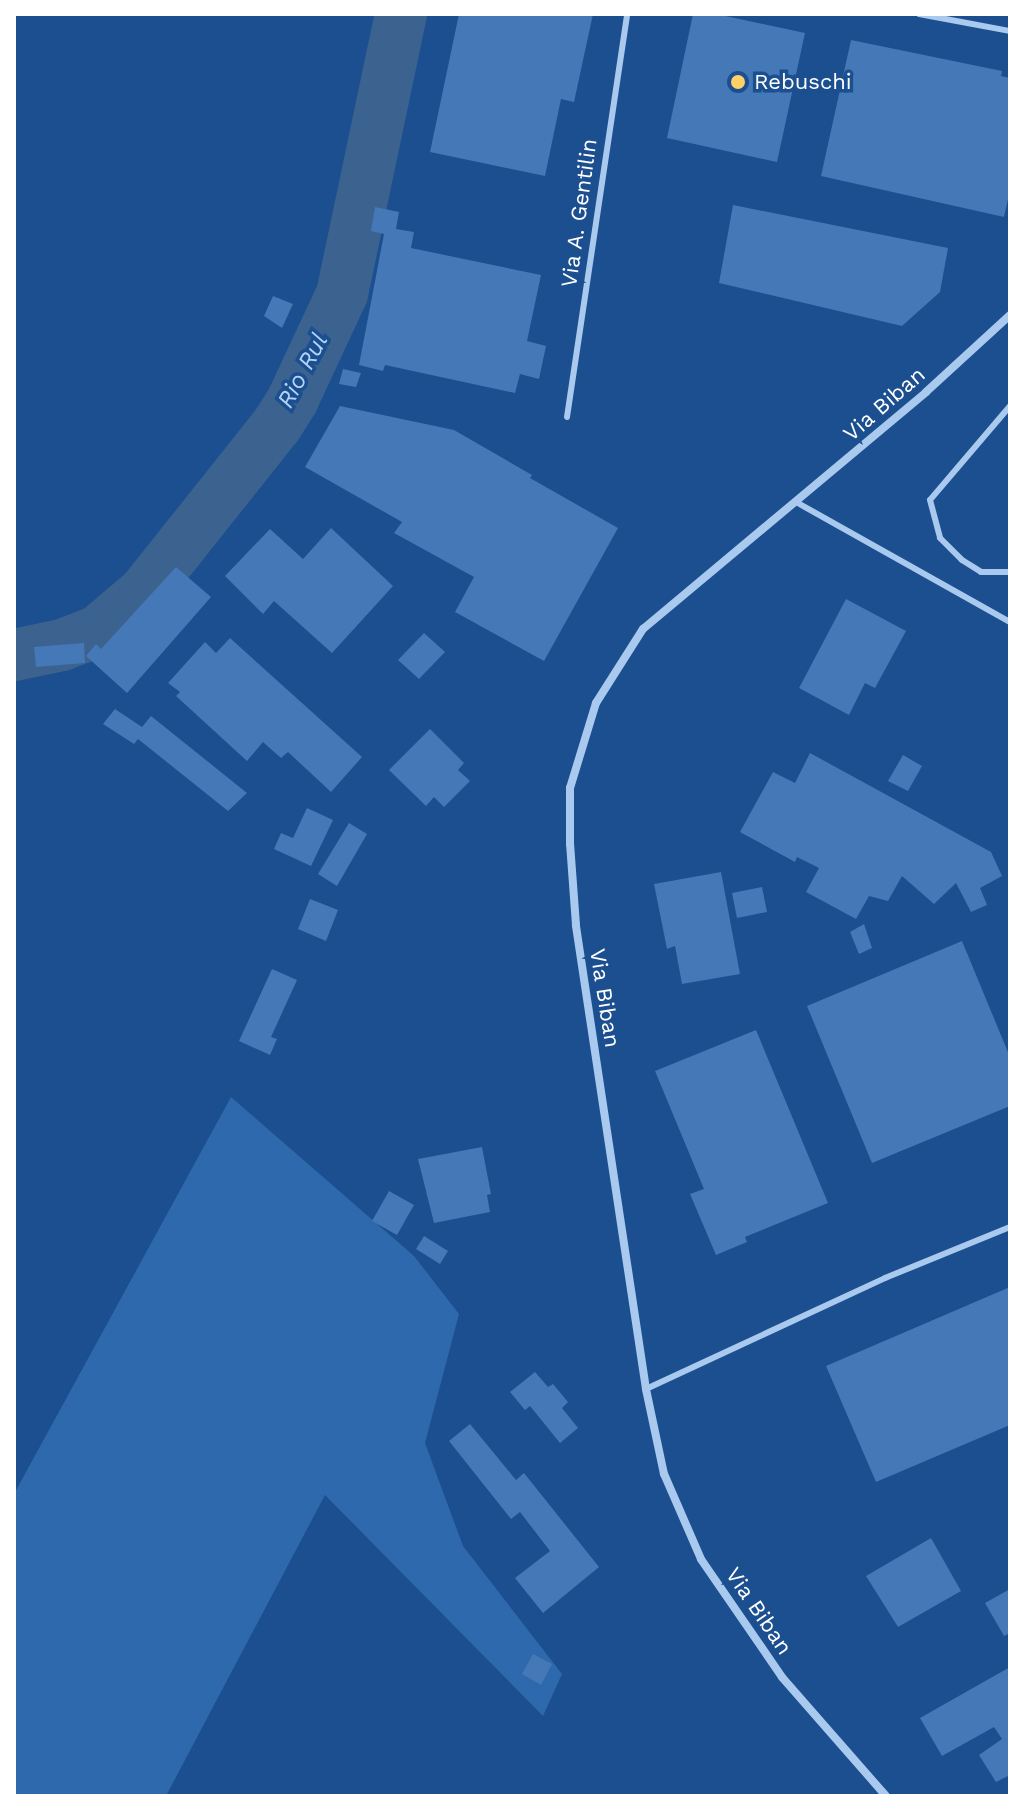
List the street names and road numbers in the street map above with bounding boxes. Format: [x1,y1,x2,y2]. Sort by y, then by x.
street label: Via A. Gentilin [555,136,603,290]
street label: Via Biban [838,361,930,447]
street label: Via Biban [584,946,626,1050]
street label: Via Biban [720,1562,798,1660]

